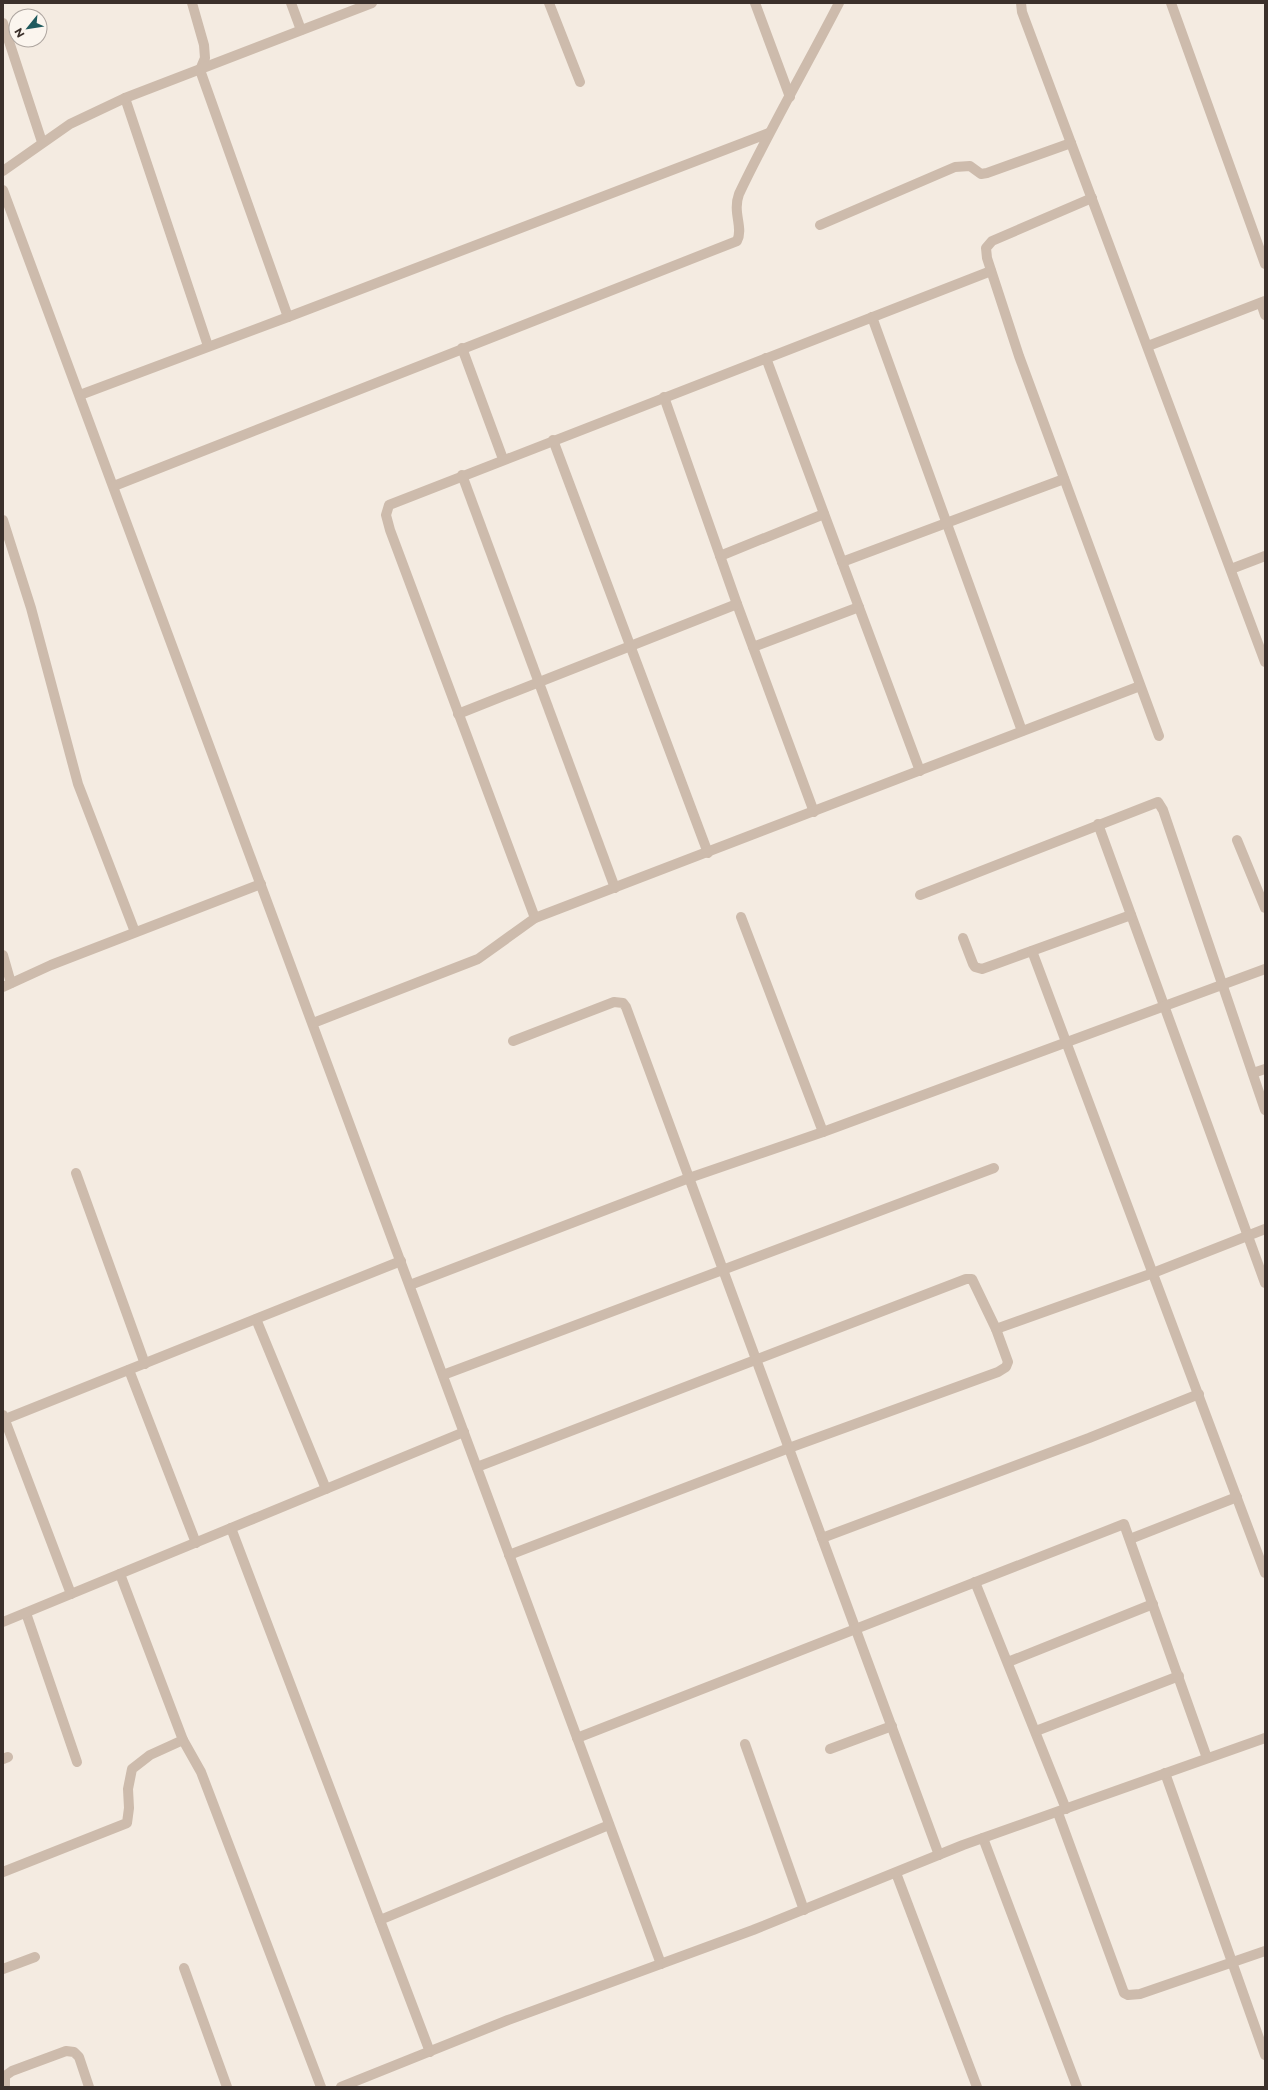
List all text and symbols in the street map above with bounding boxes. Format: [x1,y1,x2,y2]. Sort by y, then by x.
north arrow [8,8,48,48]
text: N [11,26,28,40]

